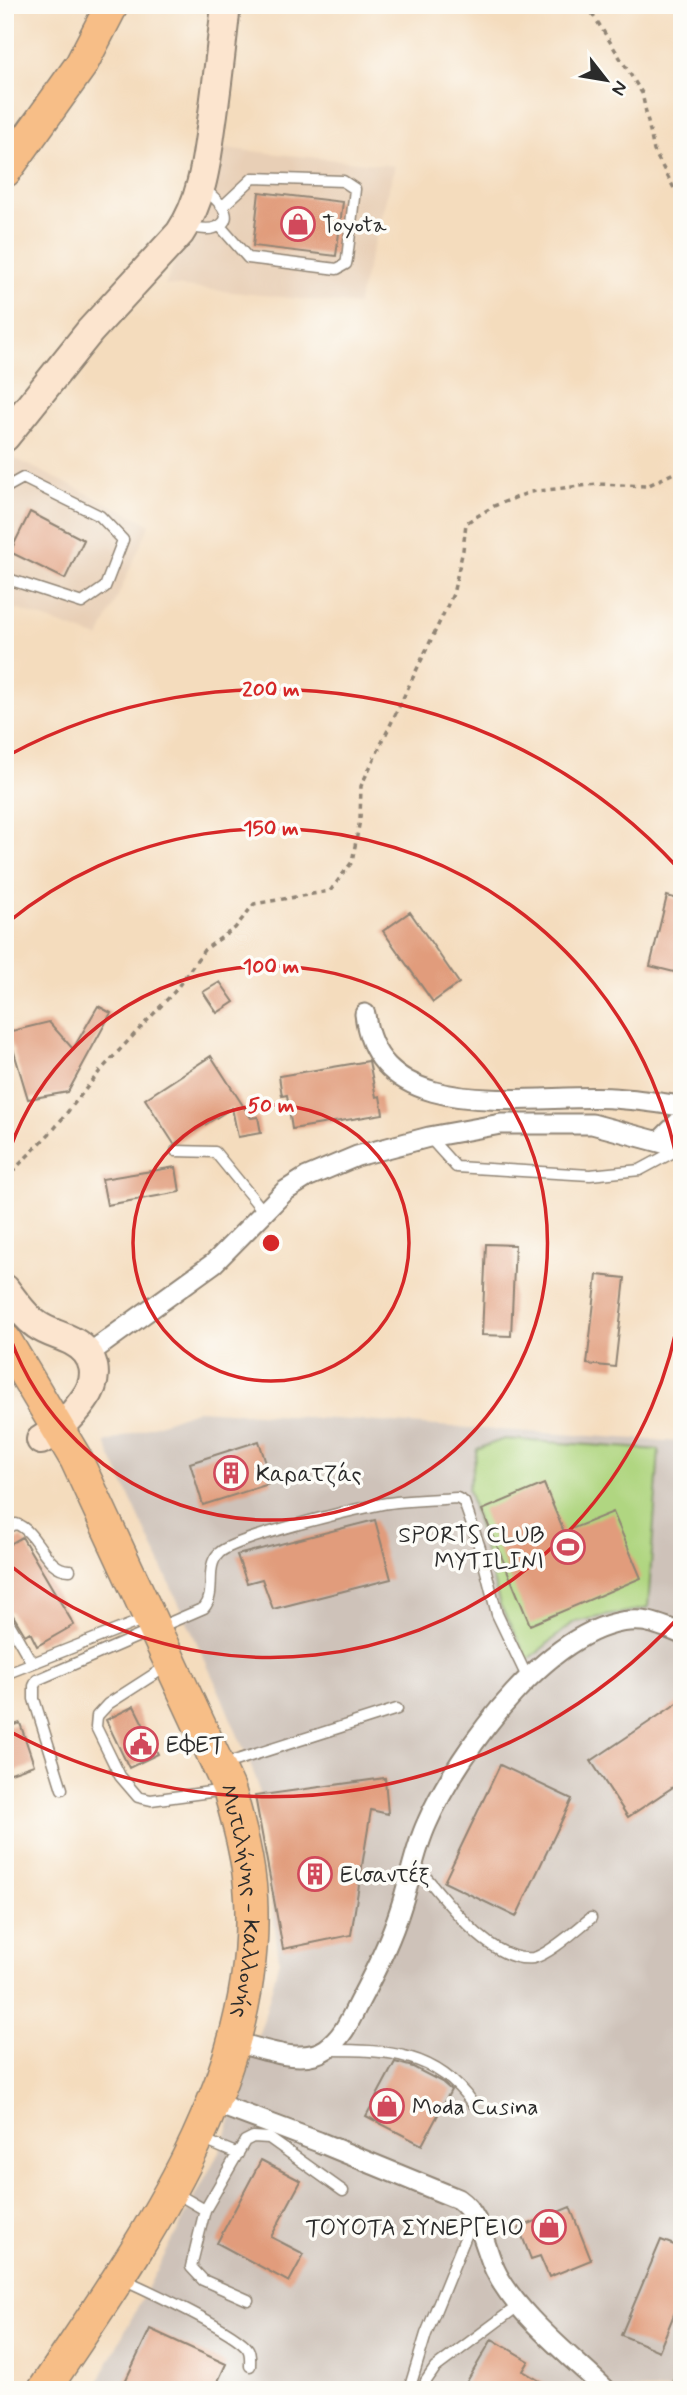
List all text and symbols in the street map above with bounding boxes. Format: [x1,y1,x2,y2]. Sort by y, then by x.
north arrow [572,46,642,116]
text: N [605,76,633,100]
shop icon: Toyota [279,205,317,243]
place label: Toyota [322,211,387,241]
text: 200 m [242,676,300,704]
text: 150 m [243,815,299,843]
text: 100 m [243,953,299,981]
text: 50 m [248,1092,295,1120]
centre of rings [259,1231,283,1255]
building icon: Καρατζάς [212,1454,250,1492]
place label: Καρατζάς [256,1460,362,1490]
place label: SPORTS CLUB MYTILINI [398,1521,544,1577]
sports icon: SPORTS CLUB MYTILINI [549,1528,587,1566]
public building icon: ΕΦΕΤ [122,1725,160,1763]
place label: ΕΦΕΤ [166,1731,224,1761]
street label: Μυτιλήνης - Καλλονής [211,1781,265,2021]
building icon: Εισαντέξ [296,1855,334,1893]
place label: Εισαντέξ [340,1859,430,1891]
shop icon: Moda Cusina [368,2087,406,2125]
place label: Moda Cusina [412,2093,538,2123]
shop icon: ΤΟΥΟΤΑ ΣΥΝΕΡΓΕΙΟ [530,2208,568,2246]
place label: ΤΟΥΟΤΑ ΣΥΝΕΡΓΕΙΟ [306,2214,524,2244]

